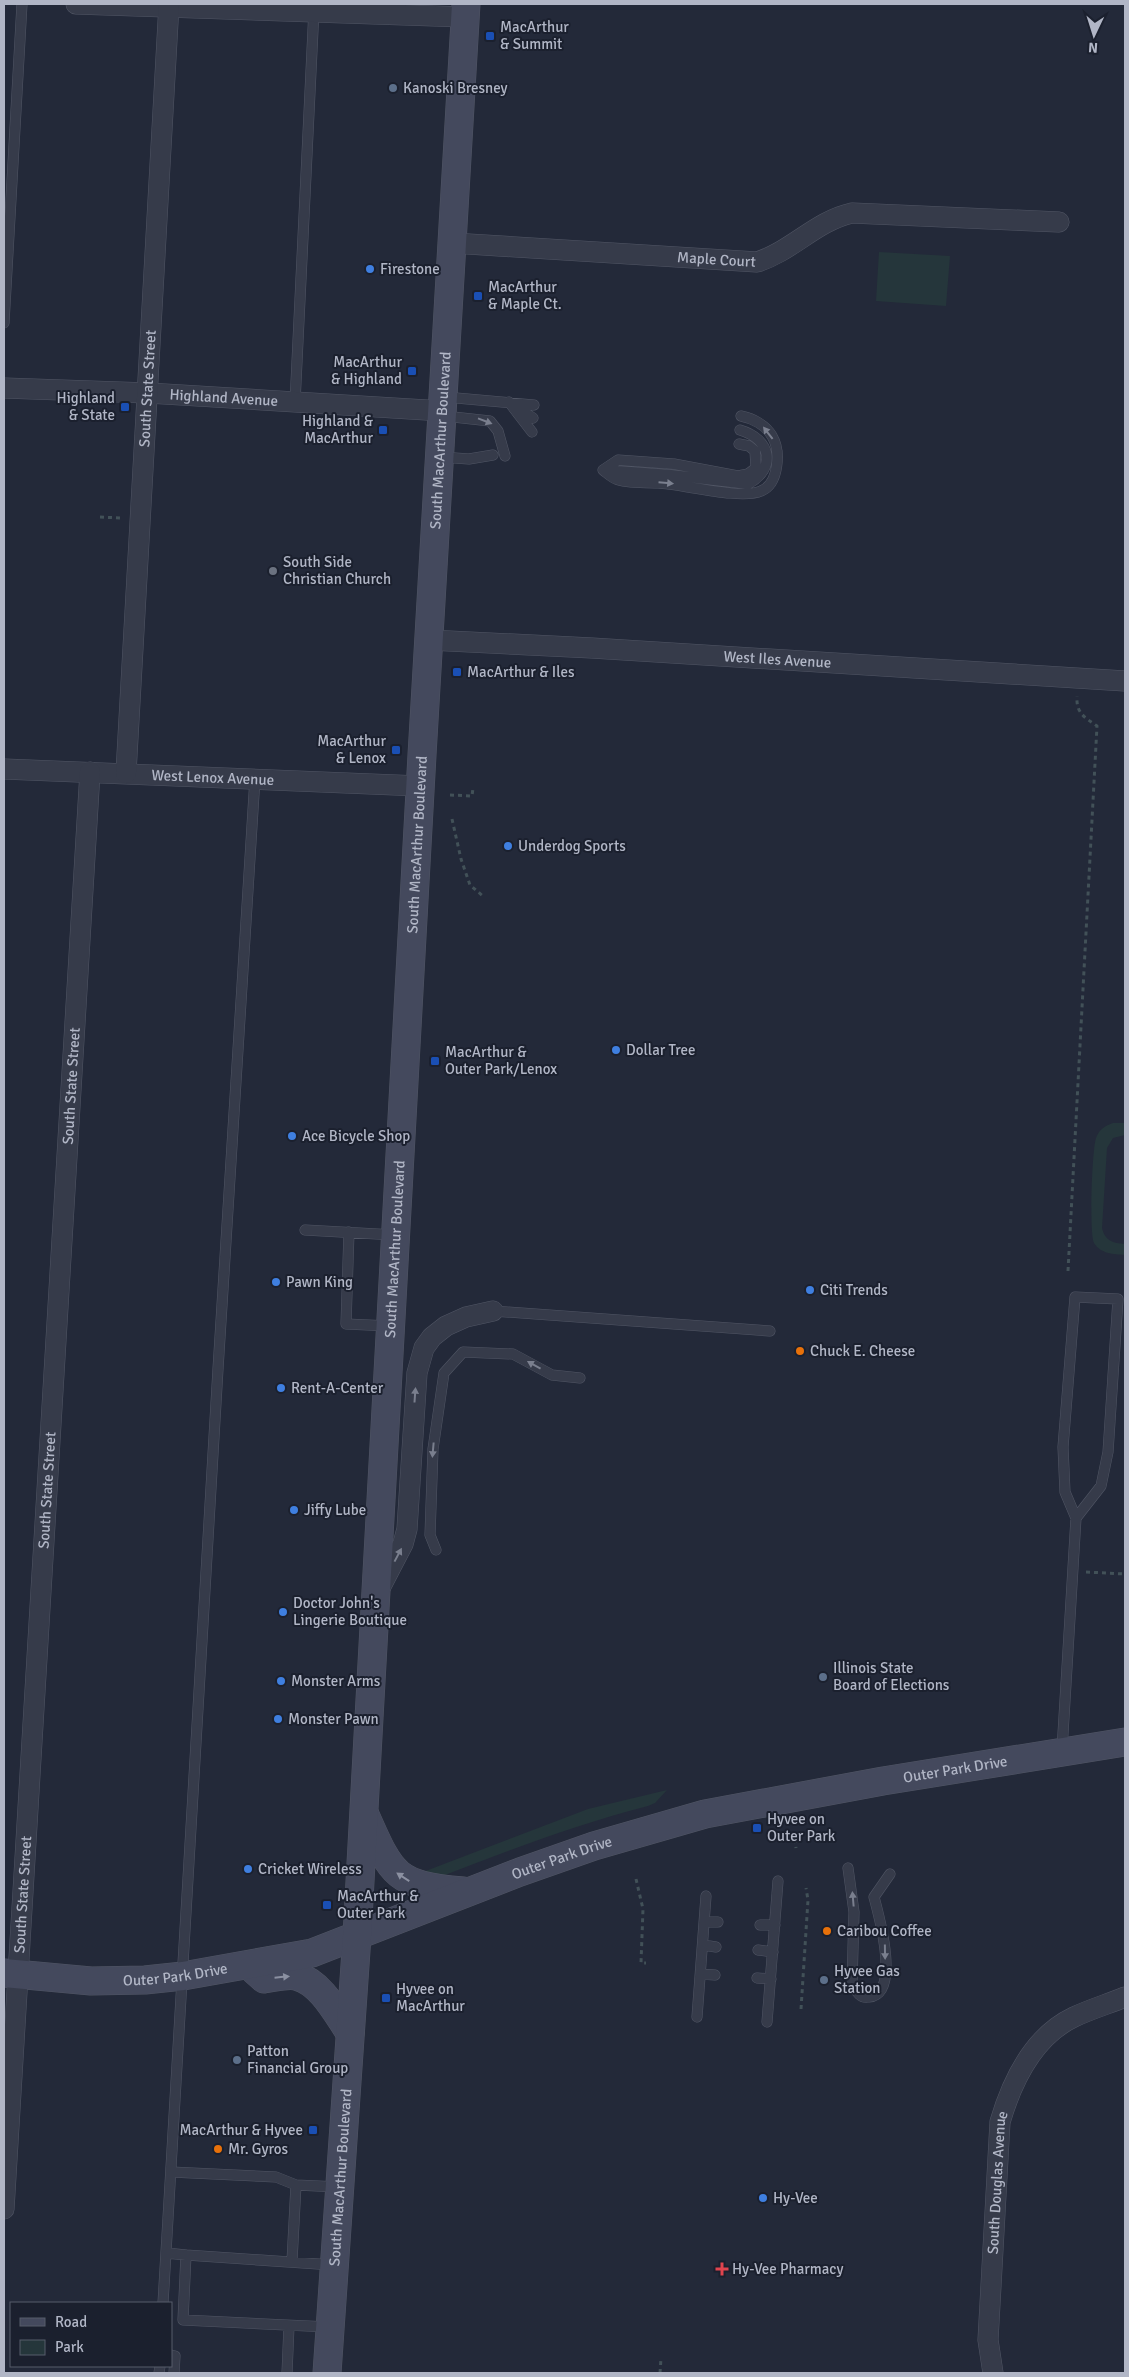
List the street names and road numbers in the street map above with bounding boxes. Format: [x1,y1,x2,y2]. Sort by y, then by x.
street label: Maple Court [677,248,756,271]
street label: South State Street [135,330,160,448]
street label: South MacArthur Boulevard [426,351,455,530]
street label: Highland Avenue [169,385,279,410]
street label: West Iles Avenue [723,647,832,672]
street label: South MacArthur Boulevard [403,755,431,934]
street label: West Lenox Avenue [151,766,274,789]
street label: South State Street [59,1027,84,1145]
street label: South MacArthur Boulevard [381,1160,409,1338]
street label: South State Street [35,1431,59,1549]
street label: Outer Park Drive [902,1752,1009,1787]
street label: Outer Park Drive [509,1832,614,1883]
street label: South State Street [10,1836,35,1954]
street label: Outer Park Drive [123,1959,229,1989]
street label: South MacArthur Boulevard [325,2088,355,2267]
street label: South Douglas Avenue [984,2109,1012,2255]

